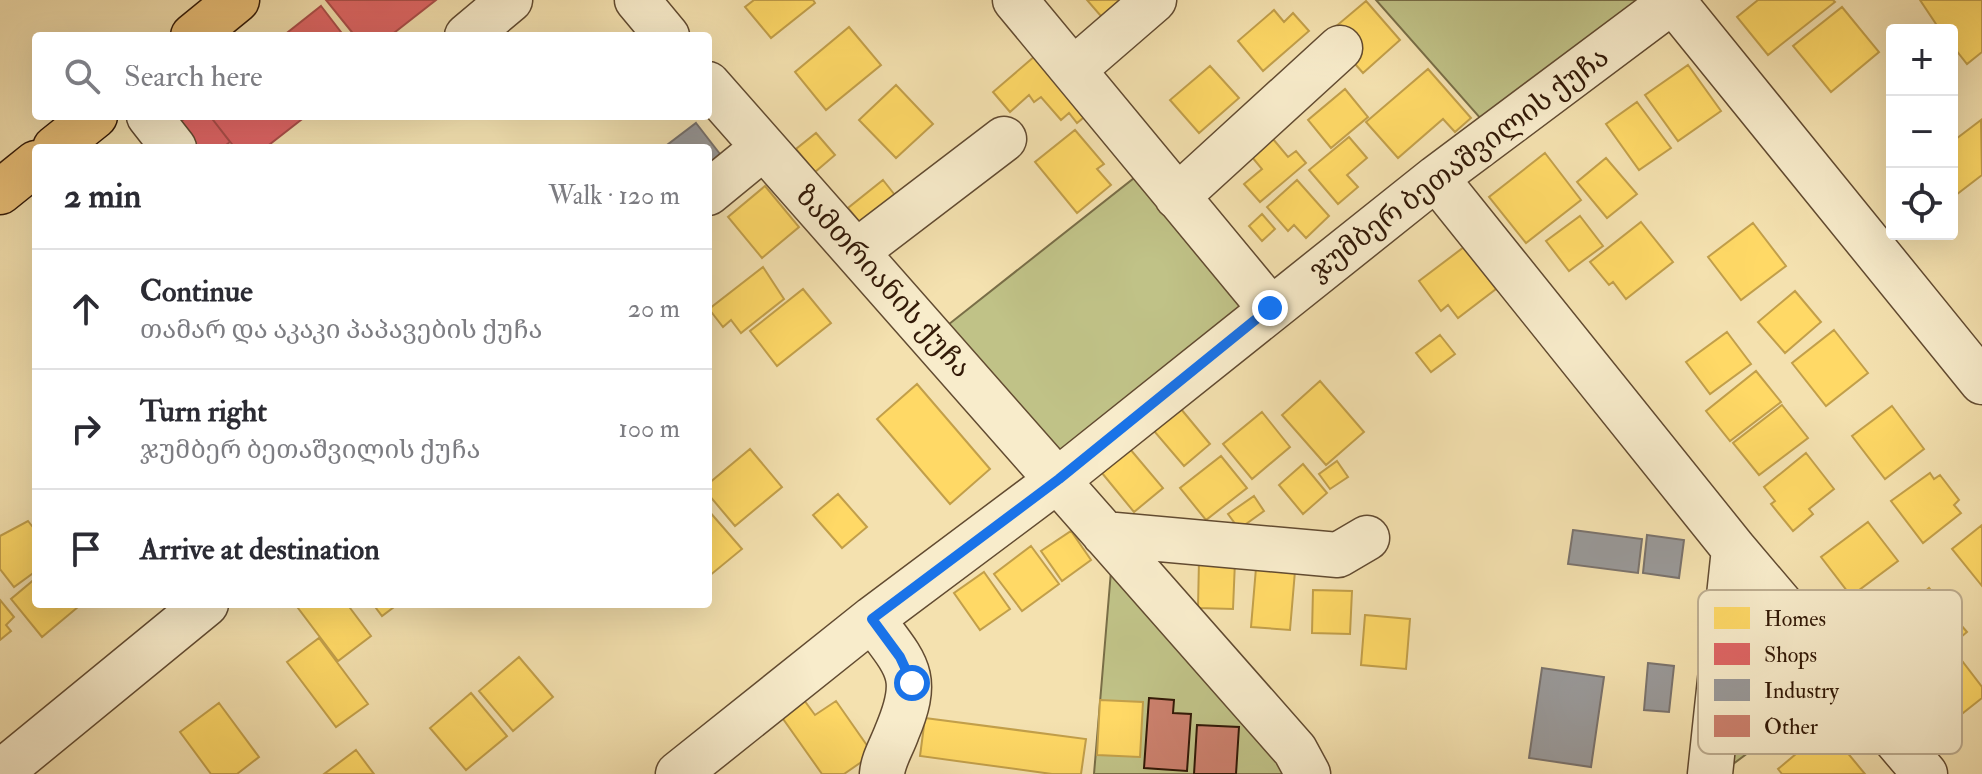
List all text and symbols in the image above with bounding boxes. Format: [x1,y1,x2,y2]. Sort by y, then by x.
map controls [1886,24,1958,240]
button: + [1886,24,1958,96]
search box [32,32,712,120]
street label: ჯუმბერ ბეთაშვილის ქუჩა [1302,40,1616,288]
icon: search [60,54,104,98]
text: Search here [124,58,263,95]
button: − [1886,96,1958,168]
button: locate [1886,168,1958,240]
text: 2 min [64,175,141,218]
street label: ზამთრიანის ქუჩა [788,179,978,385]
text: Walk · 120 m [549,180,680,212]
text: Continue [140,273,253,310]
icon: ahead [64,287,108,331]
route end [1252,290,1288,326]
text: 20 m [628,293,680,325]
text: თამარ და აკაკი პაპავების ქუჩა [140,314,543,346]
text: Turn right [140,393,267,430]
icon: right [64,407,108,451]
text: 100 m [619,413,680,445]
text: ჯუმბერ ბეთაშვილის ქუჩა [140,434,480,466]
icon: arrive [64,527,108,571]
text: Arrive at destination [140,531,380,568]
legend [1698,590,1962,754]
text: Homes [1764,605,1826,633]
text: Shops [1764,641,1817,670]
route start [894,665,930,701]
text: Industry [1764,677,1839,705]
text: Other [1764,713,1819,741]

